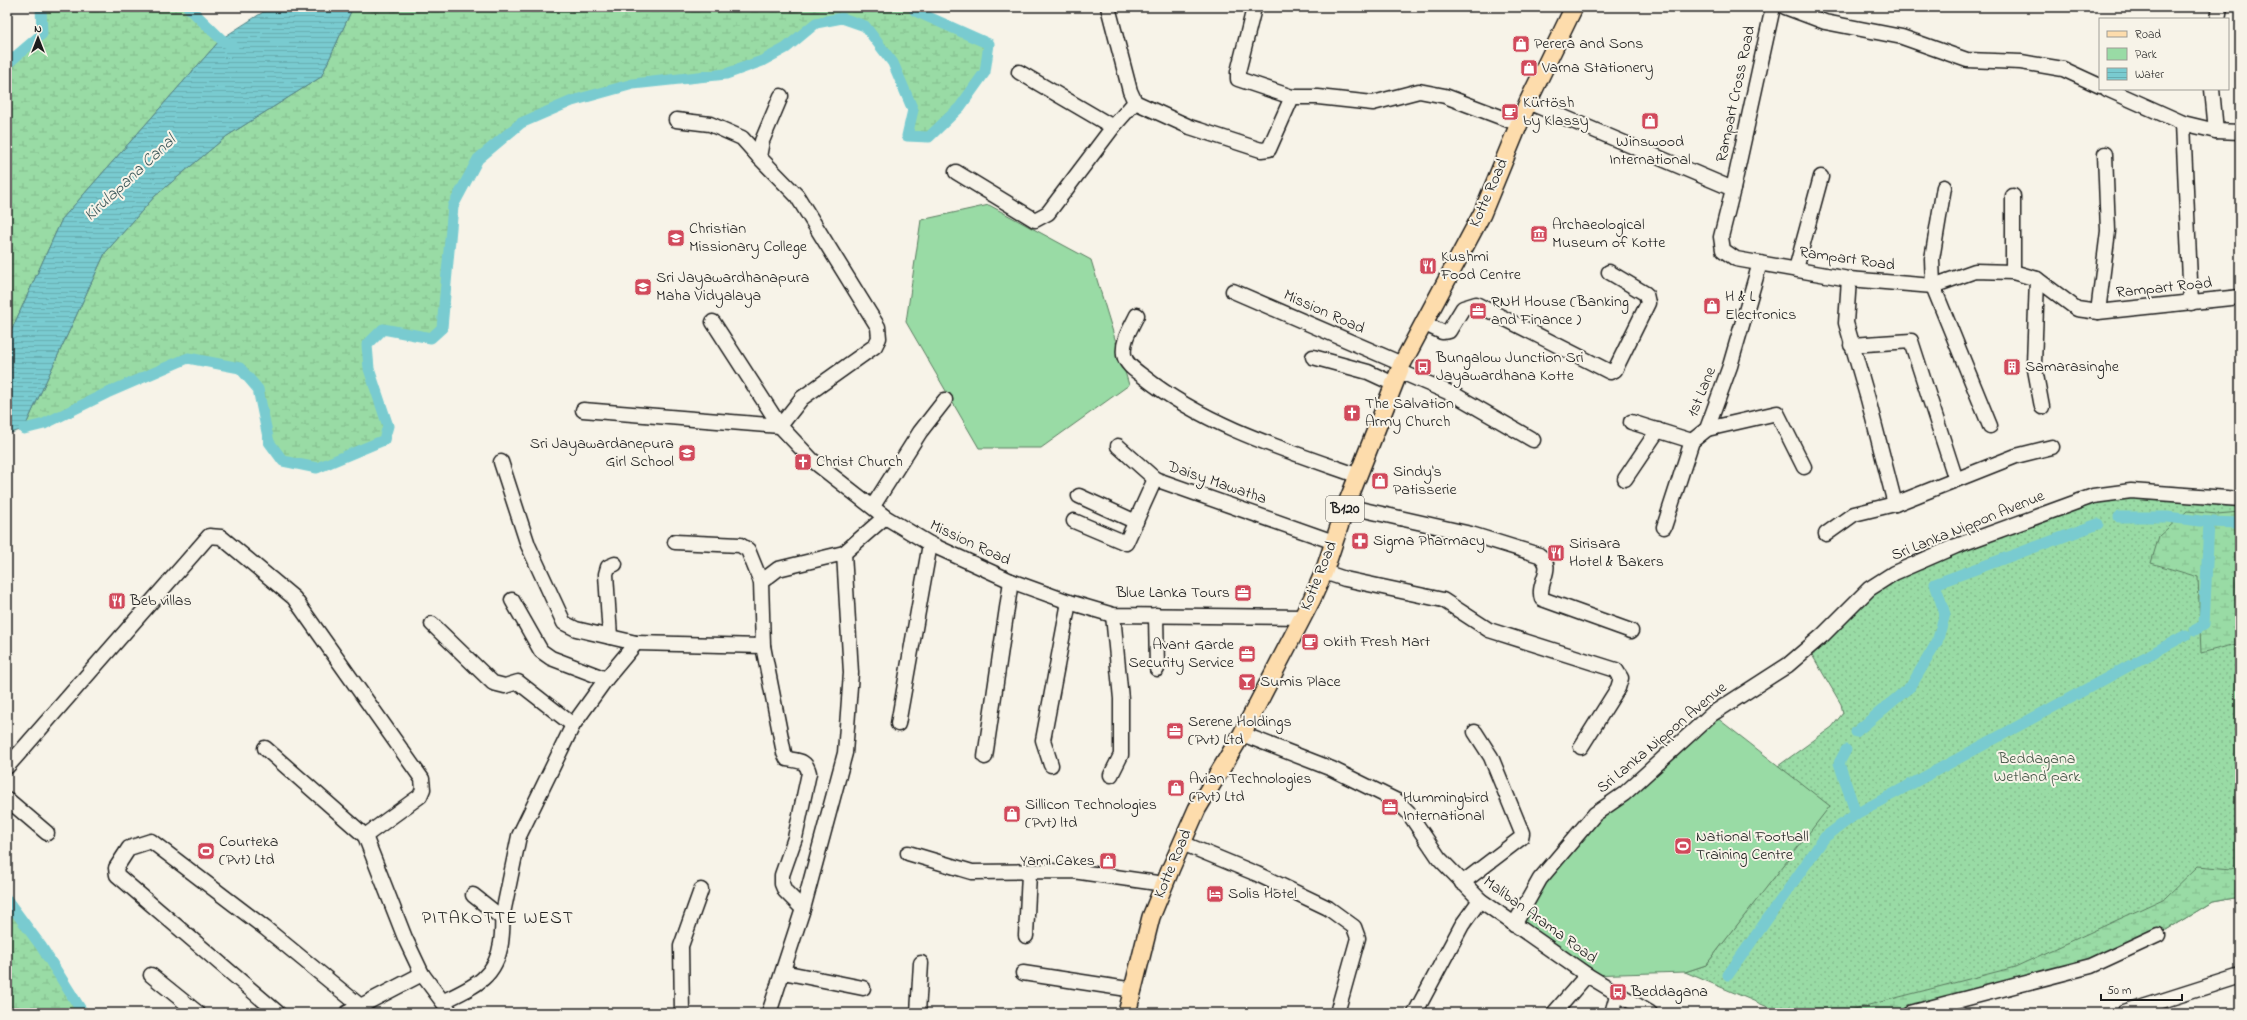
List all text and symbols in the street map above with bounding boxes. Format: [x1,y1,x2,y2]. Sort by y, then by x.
north arrow [18,18,58,58]
legend [2099,18,2229,90]
text: N [34,21,42,37]
street label: Rampart Cross Road [1710,24,1762,164]
text: Road [2135,26,2161,44]
place label: Perera and Sons [1534,32,1643,56]
shop icon: Perera and Sons [1511,34,1531,54]
text: Park [2135,46,2157,64]
place label: Varna Stationery [1541,56,1654,80]
shop icon: Varna Stationery [1519,58,1539,78]
text: Water [2135,66,2164,84]
place label: Kürtösh by Klassy [1523,91,1589,133]
cafe icon: Kürtösh by Klassy [1500,102,1520,122]
shop icon: Winswood International [1640,111,1660,131]
water label: Kirulapana Canal [79,127,183,227]
place label: Winswood International [1609,130,1691,172]
street label: Kotte Road [1463,155,1515,231]
place label: Archaeological Museum of Kotte [1552,213,1666,255]
place label: Christian Missionary College [689,217,808,259]
museum icon: Archaeological Museum of Kotte [1529,224,1549,244]
school or university icon: Christian Missionary College [666,228,686,248]
street label: Rampart Road [1798,240,1896,278]
place label: Kushmi Food Centre [1440,245,1522,287]
restaurant icon: Kushmi Food Centre [1418,256,1438,276]
place label: Sri Jayawardhanapura Maha Vidyalaya [656,266,809,308]
street label: Rampart Road [2115,271,2213,305]
school or university icon: Sri Jayawardhanapura Maha Vidyalaya [633,277,653,297]
street label: Mission Road [1279,283,1369,341]
place label: H & L Electronics [1725,285,1796,327]
place label: RNH House (Banking and Finance ) [1491,290,1629,332]
shop icon: H & L Electronics [1702,296,1722,316]
office icon: RNH House (Banking and Finance ) [1468,301,1488,321]
place label: Bungalow Junction Sri Jayawardhana Kotte [1435,346,1584,388]
place label: Samarasinghe [2025,355,2120,379]
bus stop icon: Bungalow Junction Sri Jayawardhana Kotte [1413,357,1433,377]
building icon: Samarasinghe [2002,357,2022,377]
street label: 1st Lane [1681,363,1723,421]
place label: The Salvation Army Church [1365,392,1454,434]
church icon: The Salvation Army Church [1342,403,1362,423]
place label: Sri Jayawardanepura Girl School [530,432,674,474]
school or university icon: Sri Jayawardanepura Girl School [677,443,697,463]
place label: Christ Church [816,450,903,474]
church icon: Christ Church [793,452,813,472]
street label: Daisy Mawatha [1163,454,1270,511]
place label: Sindy's Patisserie [1393,460,1457,502]
shop icon: Sindy's Patisserie [1370,471,1390,491]
street label: Sri Lanka Nippon Avenue [1888,484,2049,568]
road number: B120 [1326,496,1364,522]
street label: Mission Road [926,514,1014,572]
place label: Sigma Pharmacy [1373,529,1485,553]
pharmacy icon: Sigma Pharmacy [1350,531,1370,551]
place label: Sirisara Hotel & Bakers [1569,532,1664,574]
street label: Kotte Road [1294,538,1344,614]
restaurant icon: Sirisara Hotel & Bakers [1546,543,1566,563]
place label: Blue Lanka Tours [1115,581,1230,605]
office icon: Blue Lanka Tours [1233,583,1253,603]
place label: Beb villas [129,589,192,613]
restaurant icon: Beb villas [107,591,127,611]
place label: Okith Fresh Mart [1323,630,1431,654]
cafe icon: Okith Fresh Mart [1300,632,1320,652]
place label: Avant Garde Security Service [1129,633,1235,675]
office icon: Avant Garde Security Service [1237,644,1257,664]
place label: Sumis Place [1260,670,1342,694]
bar icon: Sumis Place [1237,672,1257,692]
street label: Sri Lanka Nippon Avenue [1592,676,1733,800]
place label: Serene Holdings (Pvt) Ltd [1188,710,1292,752]
office icon: Serene Holdings (Pvt) Ltd [1165,721,1185,741]
park label: Beddagana Wetland park [1994,747,2081,789]
place label: Avian Technologies (Pvt) Ltd [1189,767,1312,809]
shop icon: Avian Technologies (Pvt) Ltd [1166,778,1186,798]
place label: Hummingbird International [1403,786,1489,828]
place label: Sillicon Technologies (Pvt) ltd [1025,793,1157,835]
office icon: Hummingbird International [1380,797,1400,817]
shop icon: Sillicon Technologies (Pvt) ltd [1002,804,1022,824]
place label: National Football Training Centre [1696,825,1809,867]
street label: Kotte Road [1148,826,1198,902]
place label: Courteka (Pvt) Ltd [219,830,278,872]
sports icon: National Football Training Centre [1673,836,1693,856]
sports icon: Courteka (Pvt) Ltd [196,841,216,861]
place label: Yami Cakes [1020,849,1095,873]
shop icon: Yami Cakes [1098,851,1118,871]
street label: Maliban Arama Road [1478,870,1602,970]
place label: Solis Hotel [1228,882,1297,906]
hotel icon: Solis Hotel [1205,884,1225,904]
district label: PITAKOTTE WEST [422,906,574,932]
scale bar [2101,976,2182,1002]
place label: Beddagana [1630,980,1708,1004]
bus stop icon: Beddagana [1608,982,1628,1002]
text: 50 m [2107,982,2131,1000]

